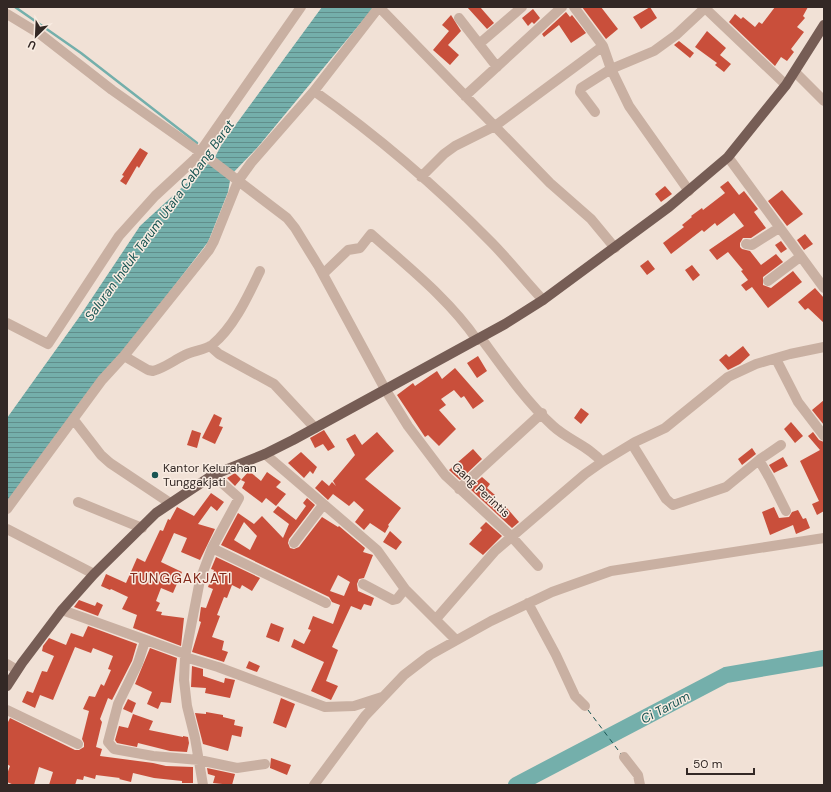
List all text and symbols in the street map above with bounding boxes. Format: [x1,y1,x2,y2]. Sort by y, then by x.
north arrow [16,16,56,56]
text: U [26,37,38,53]
water label: Saluran Induk Tarum Utara Cabang Barat [81,116,239,324]
street label: Gang Perintis [449,459,513,521]
place label: Kantor Kelurahan Tunggakjati [163,460,257,490]
marker: Kantor Kelurahan Tunggakjati [150,470,160,480]
district label: TUNGGAKJATI [130,569,232,587]
water label: Ci Tarum [638,687,693,728]
scale bar [687,750,754,776]
text: 50 m [693,756,722,772]

